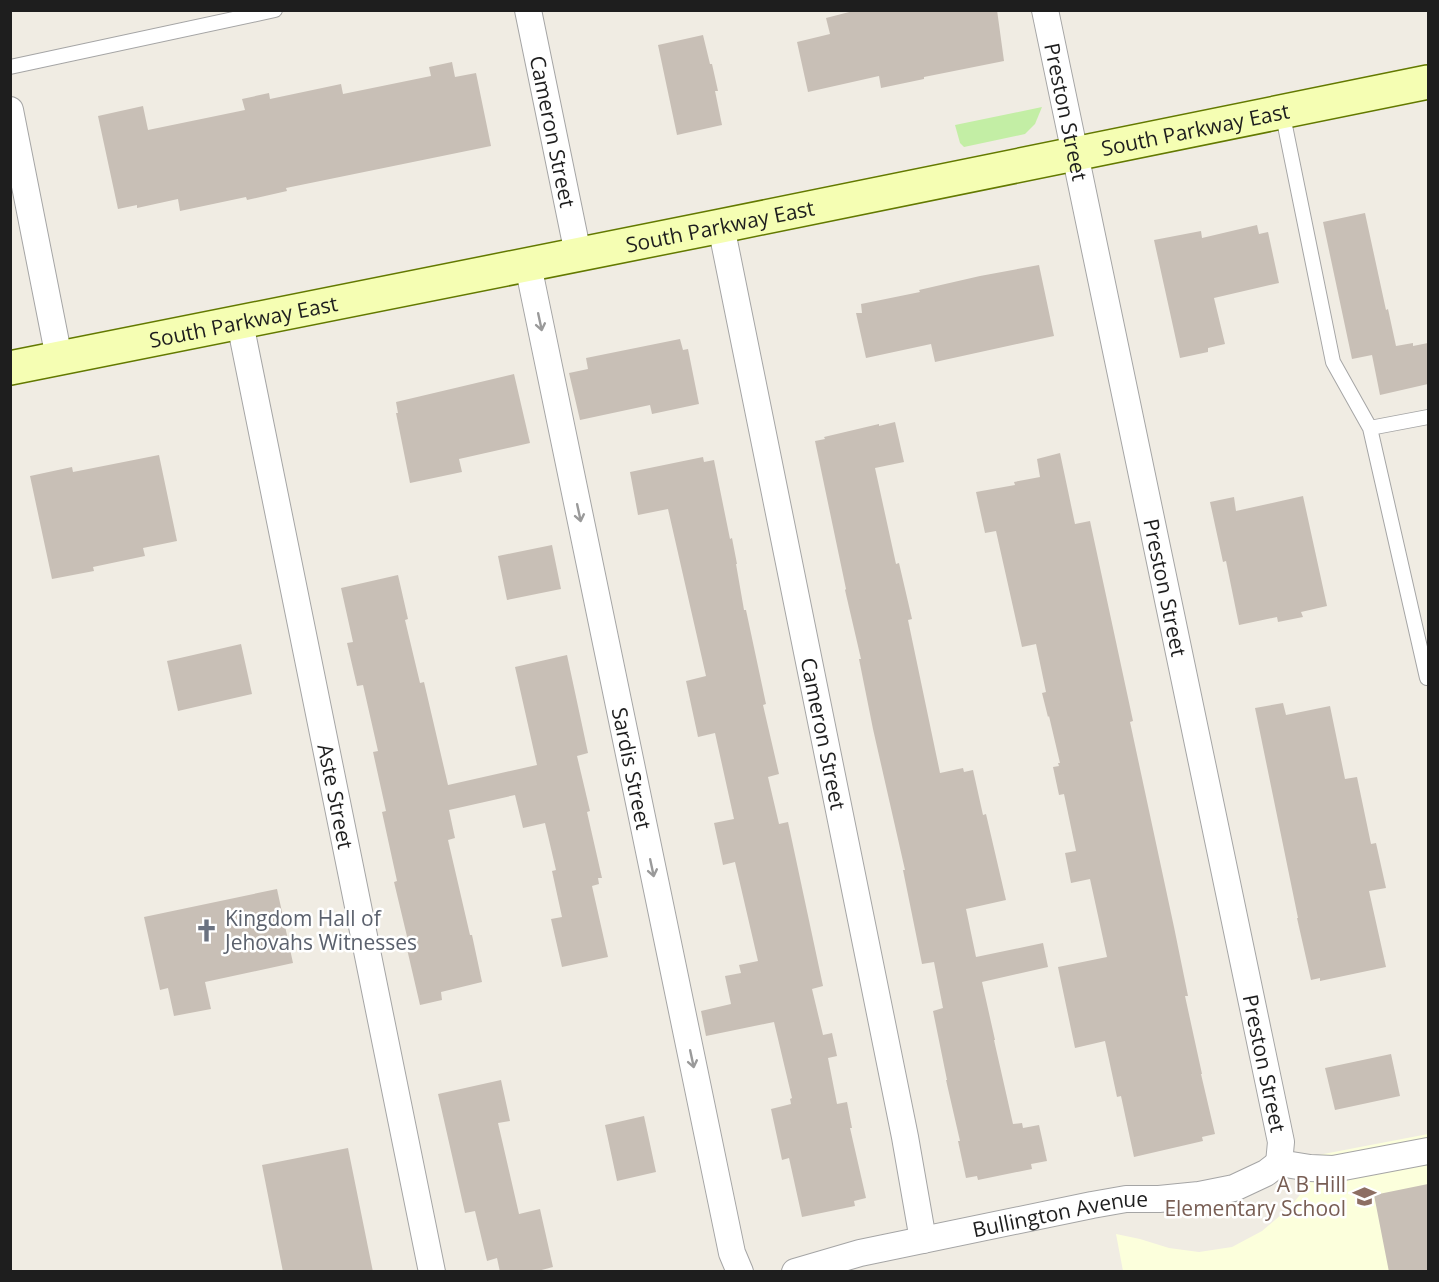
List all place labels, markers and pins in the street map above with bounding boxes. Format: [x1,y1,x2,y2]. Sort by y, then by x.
place label: Kingdom Hall of Jehovahs Witnesses [223,904,417,956]
church icon: Kingdom Hall of Jehovahs Witnesses [194,917,220,943]
place label: A B Hill Elementary School [1164,1170,1346,1222]
school or university icon: A B Hill Elementary School [1351,1183,1377,1209]

